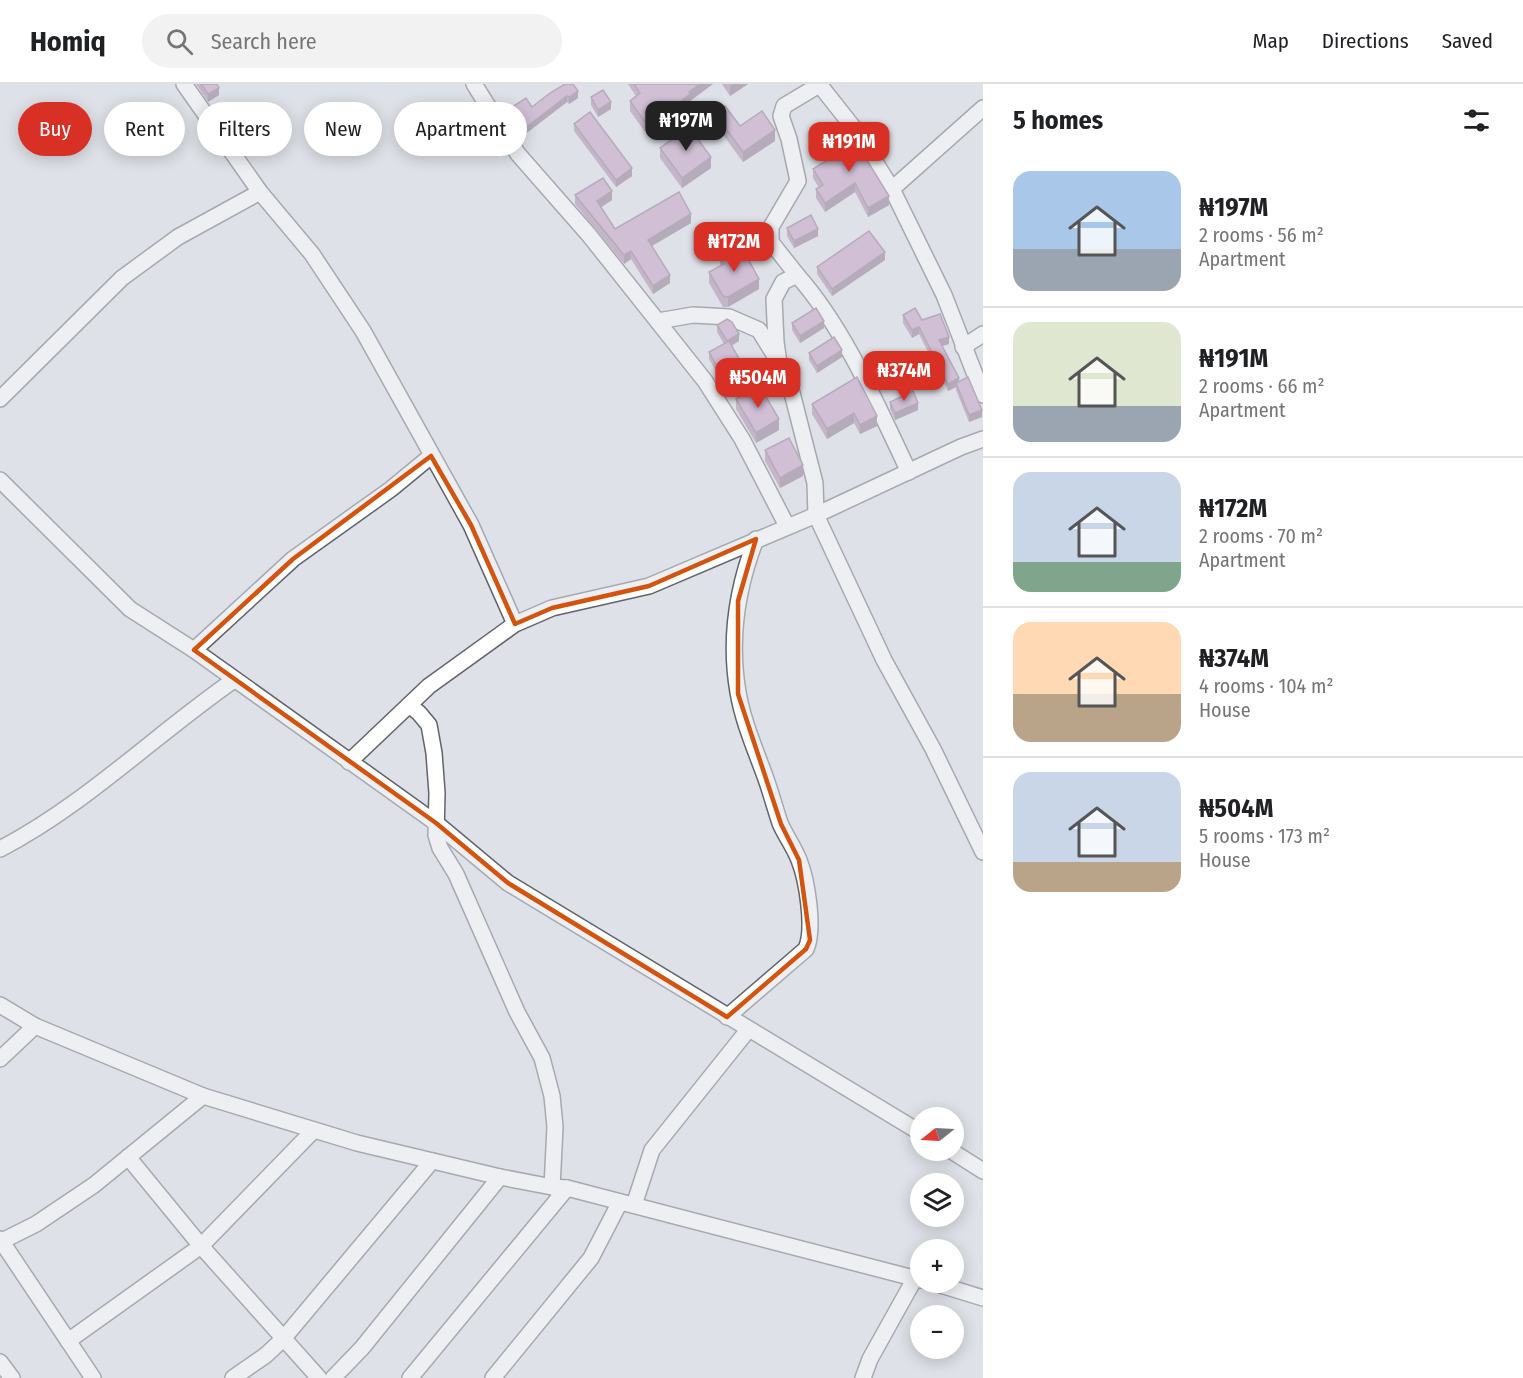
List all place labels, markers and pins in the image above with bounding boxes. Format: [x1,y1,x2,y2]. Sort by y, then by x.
pin: ₦197M [644,101,728,152]
pin: ₦191M [807,122,891,173]
pin: ₦172M [692,222,776,273]
pin: ₦374M [862,351,946,402]
pin: ₦504M [716,358,800,409]

